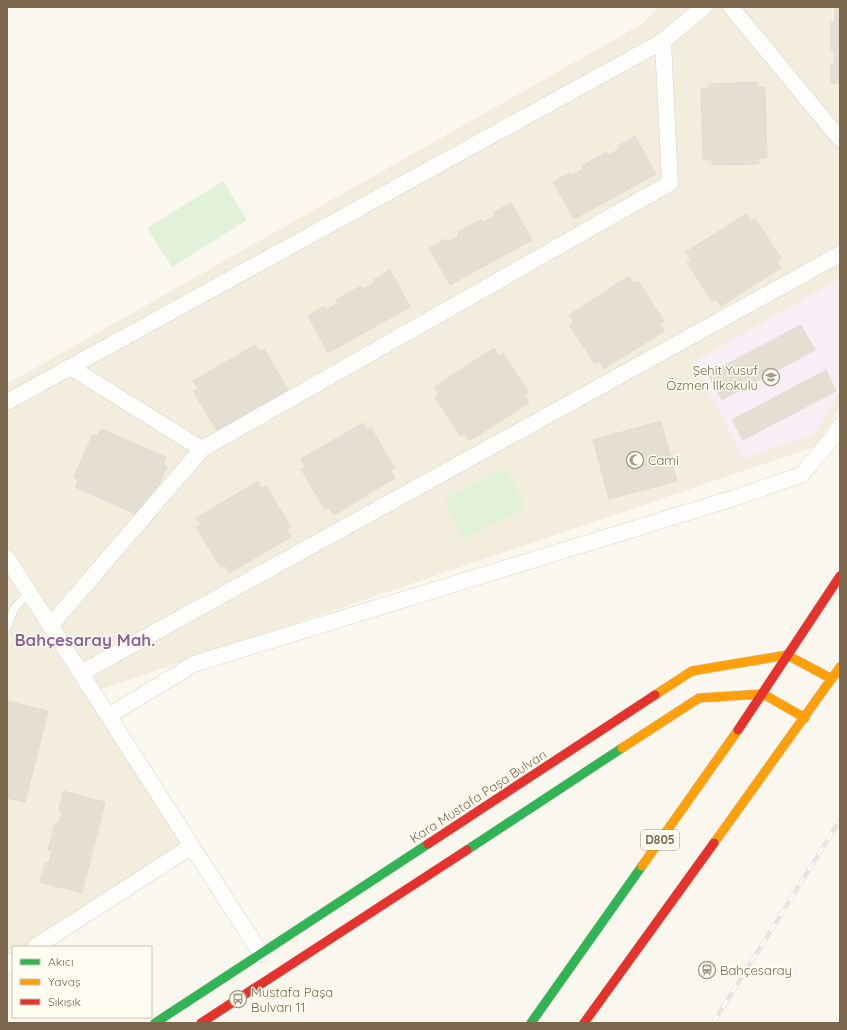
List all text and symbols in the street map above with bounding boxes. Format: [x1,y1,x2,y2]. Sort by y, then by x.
place label: Şehit Yusuf Özmen İlkokulu [666,362,758,393]
school or university icon: Şehit Yusuf Özmen İlkokulu [761,367,781,387]
mosque icon: Cami [625,450,645,470]
place label: Cami [648,452,679,468]
district label: Bahçesaray Mah. [14,629,156,650]
street label: Kara Mustafa Paşa Bulvarı [407,746,549,846]
road number: D805 [641,830,679,850]
legend [12,946,152,1018]
text: Akıcı [48,954,74,969]
station icon: Bahçesaray [697,960,717,980]
place label: Bahçesaray [720,962,792,978]
text: Yavaş [48,974,81,989]
place label: Mustafa Paşa Bulvarı 11 [251,984,333,1015]
bus stop icon: Mustafa Paşa Bulvarı 11 [228,989,248,1009]
text: Sıkışık [48,994,81,1009]

